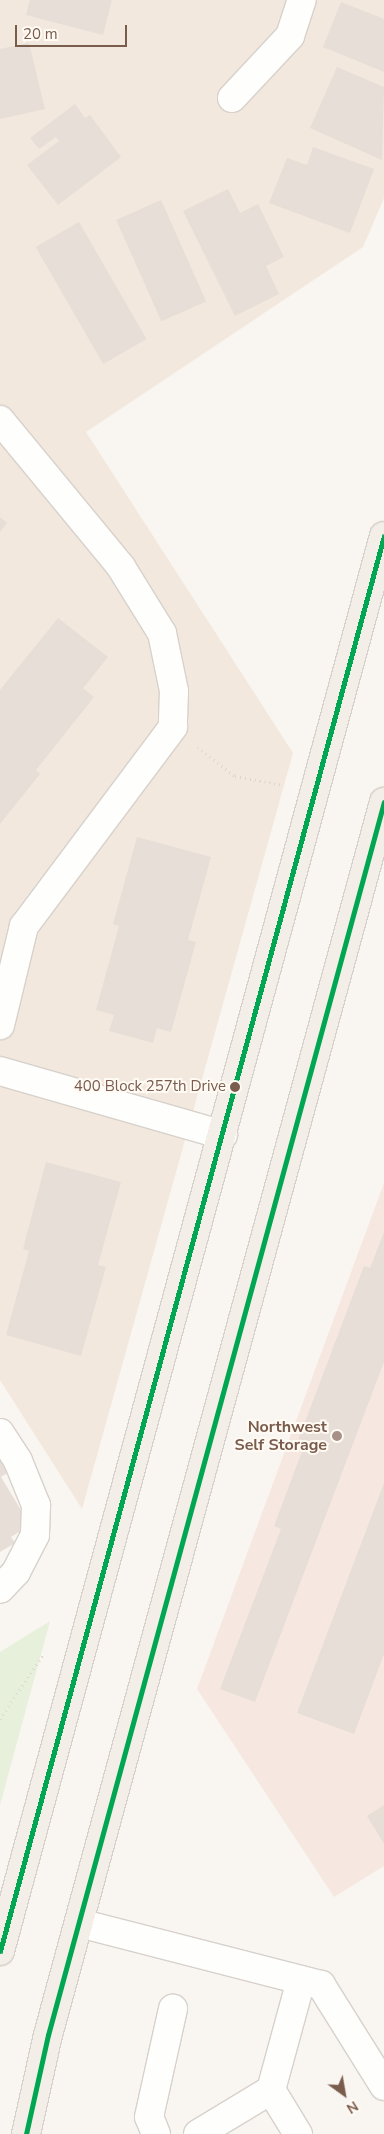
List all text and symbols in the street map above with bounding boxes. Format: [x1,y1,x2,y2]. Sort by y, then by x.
scale bar [18,15,130,47]
text: 20 m [23,24,58,44]
place label: 400 Block 257th Drive [74,1078,226,1096]
marker: 400 Block 257th Drive [230,1082,240,1092]
place label: Northwest Self Storage [235,1417,327,1455]
marker: Northwest Self Storage [331,1430,343,1442]
north arrow [319,2069,369,2119]
text: N [343,2096,362,2118]

